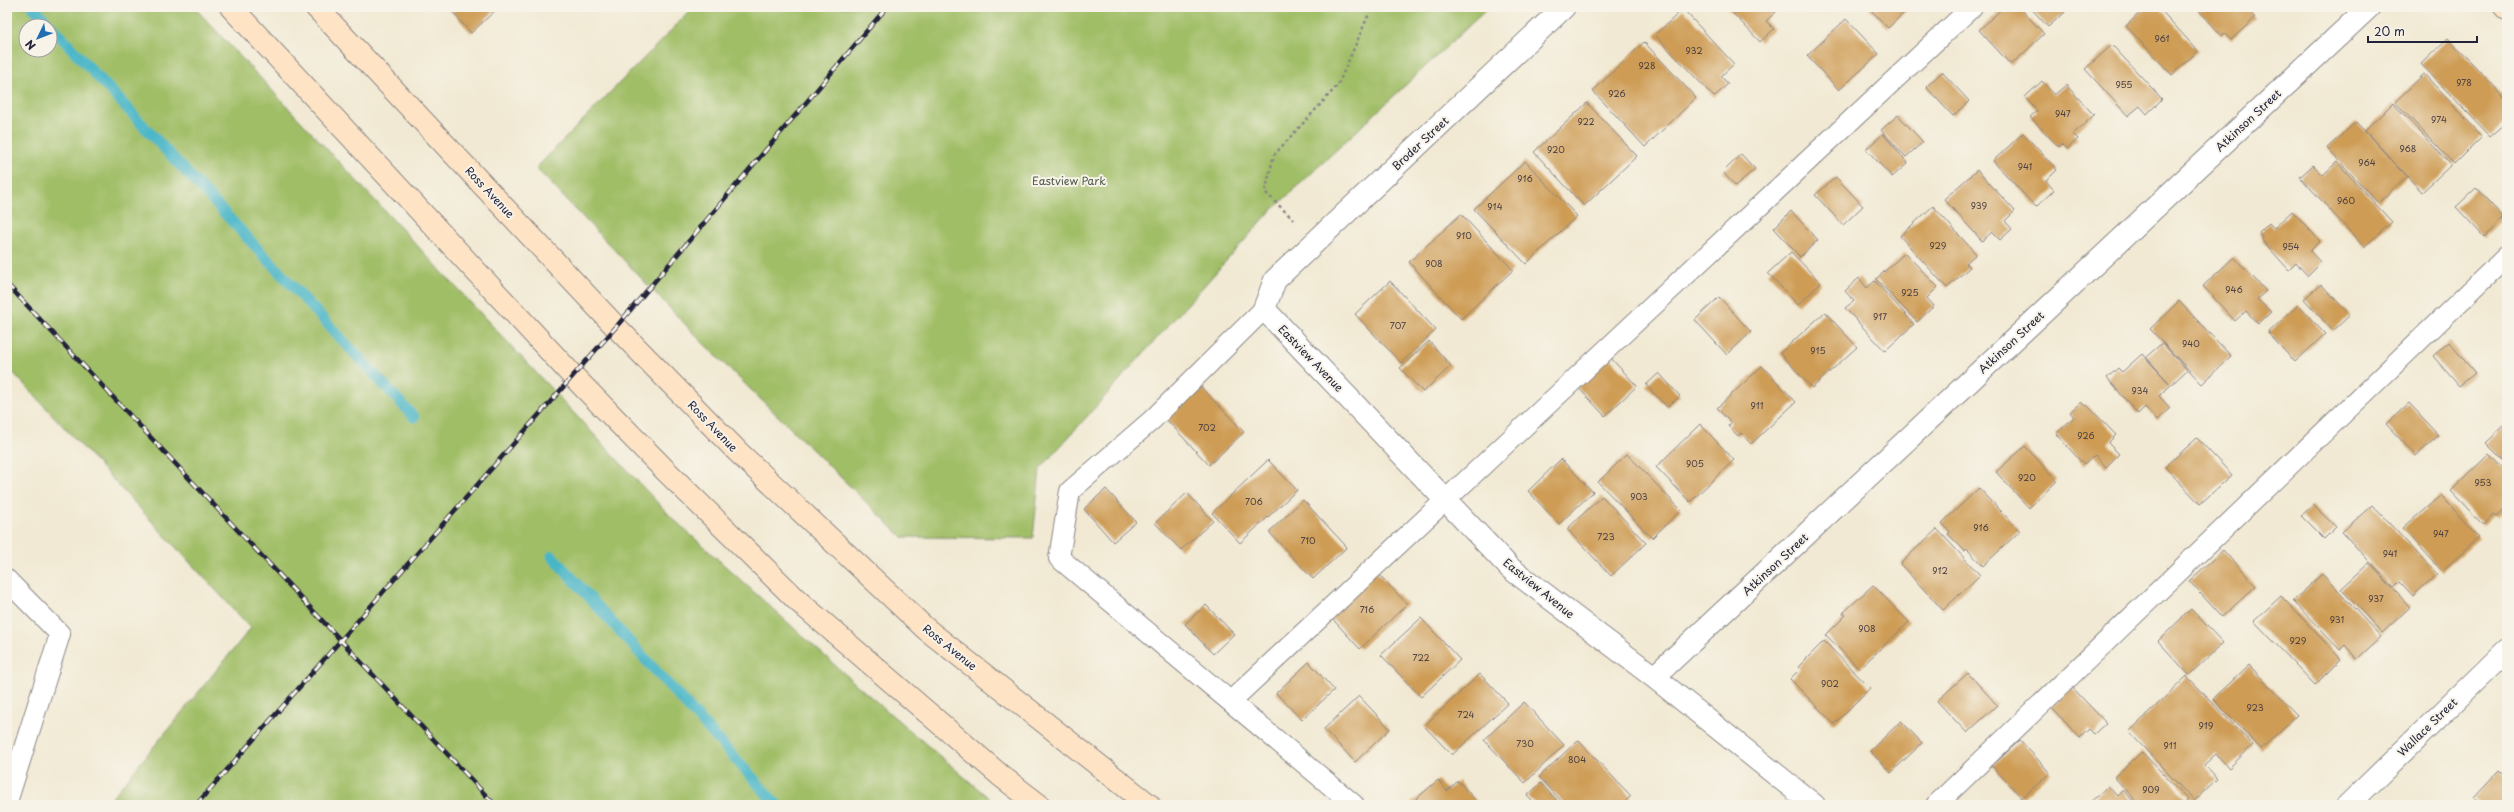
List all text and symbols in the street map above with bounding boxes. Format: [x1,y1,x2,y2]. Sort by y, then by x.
north arrow [18,18,58,58]
scale bar [2368,18,2477,44]
text: 20 m [2374,22,2405,40]
house number: 961 [2154,31,2170,45]
text: N [21,36,40,54]
house number: 932 [1685,43,1703,57]
house number: 928 [1639,58,1655,72]
house number: 978 [2456,75,2472,89]
house number: 955 [2116,77,2132,91]
street label: Atkinson Street [2211,84,2285,155]
house number: 926 [1608,86,1626,100]
house number: 947 [2055,106,2071,120]
street label: Broder Street [1388,112,1453,174]
house number: 974 [2431,112,2447,126]
house number: 922 [1577,114,1595,128]
house number: 968 [2400,141,2416,155]
house number: 920 [1547,142,1565,156]
house number: 964 [2358,155,2376,169]
house number: 941 [2018,159,2032,173]
street label: Ross Avenue [461,162,519,222]
house number: 916 [1517,171,1533,185]
park label: Eastview Park [1032,172,1106,189]
house number: 960 [2337,193,2355,207]
house number: 939 [1971,198,1988,212]
house number: 914 [1487,199,1503,213]
house number: 910 [1456,228,1472,242]
house number: 929 [1930,238,1947,252]
house number: 954 [2282,239,2300,253]
house number: 908 [1425,256,1443,270]
house number: 946 [2225,282,2243,296]
house number: 925 [1901,285,1919,299]
street label: Atkinson Street [1974,306,2048,377]
house number: 917 [1873,309,1887,323]
house number: 707 [1390,318,1406,332]
street label: Eastview Avenue [1275,321,1347,395]
house number: 940 [2182,336,2200,350]
house number: 915 [1810,343,1826,357]
house number: 934 [2132,383,2148,397]
street label: Ross Avenue [684,397,742,455]
house number: 911 [1751,398,1763,412]
house number: 702 [1198,420,1216,434]
house number: 926 [2077,428,2095,442]
house number: 905 [1686,456,1704,470]
house number: 920 [2018,470,2036,484]
house number: 953 [2475,475,2491,489]
house number: 903 [1630,489,1648,503]
house number: 706 [1245,494,1263,508]
house number: 916 [1973,520,1989,534]
house number: 947 [2433,526,2449,540]
street label: Atkinson Street [1738,528,1812,599]
house number: 723 [1597,529,1615,543]
house number: 710 [1300,533,1316,547]
house number: 941 [2383,546,2397,560]
street label: Eastview Avenue [1500,554,1578,622]
house number: 912 [1932,563,1948,577]
house number: 937 [2368,591,2384,605]
house number: 716 [1360,602,1374,616]
house number: 931 [2330,612,2344,626]
street label: Ross Avenue [919,620,981,674]
house number: 908 [1858,621,1876,635]
house number: 929 [2290,633,2307,647]
house number: 722 [1412,650,1430,664]
house number: 902 [1821,676,1839,690]
street label: Wallace Street [2393,694,2461,760]
house number: 923 [2246,700,2264,714]
house number: 724 [1457,707,1475,721]
house number: 919 [2199,718,2214,732]
house number: 730 [1516,736,1534,750]
house number: 911 [2164,738,2176,752]
house number: 804 [1568,752,1586,766]
house number: 909 [2142,782,2160,796]

